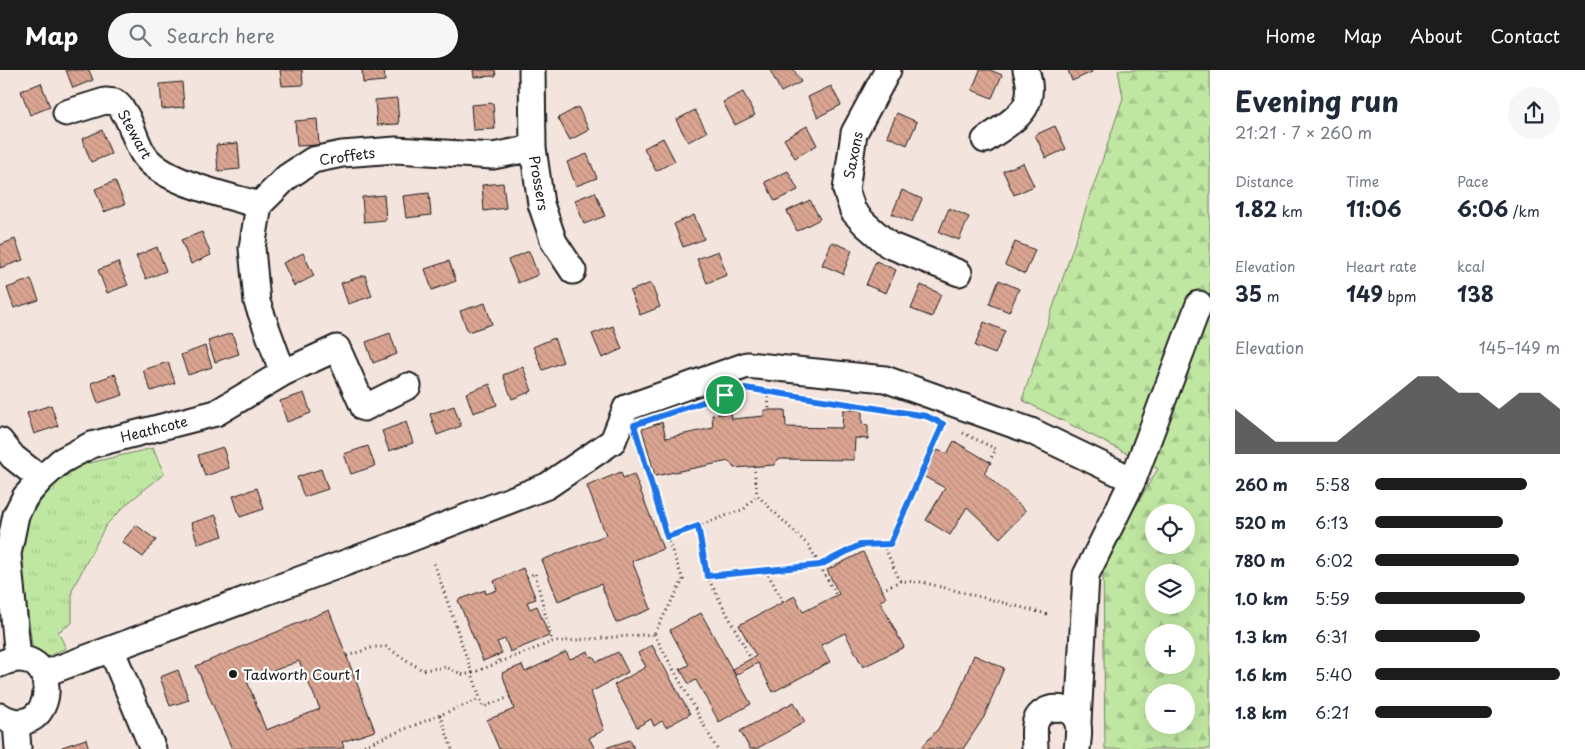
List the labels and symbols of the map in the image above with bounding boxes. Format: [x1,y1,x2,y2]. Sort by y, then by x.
street label: Stewart [113,105,157,163]
street label: Saxons [838,130,868,180]
street label: Croffets [318,142,377,170]
street label: Prossers [524,154,554,212]
pin [704,374,746,416]
street label: Heathcote [118,411,190,447]
place label: Tadworth Court 1 [243,664,360,685]
marker: Tadworth Court 1 [227,668,239,680]

